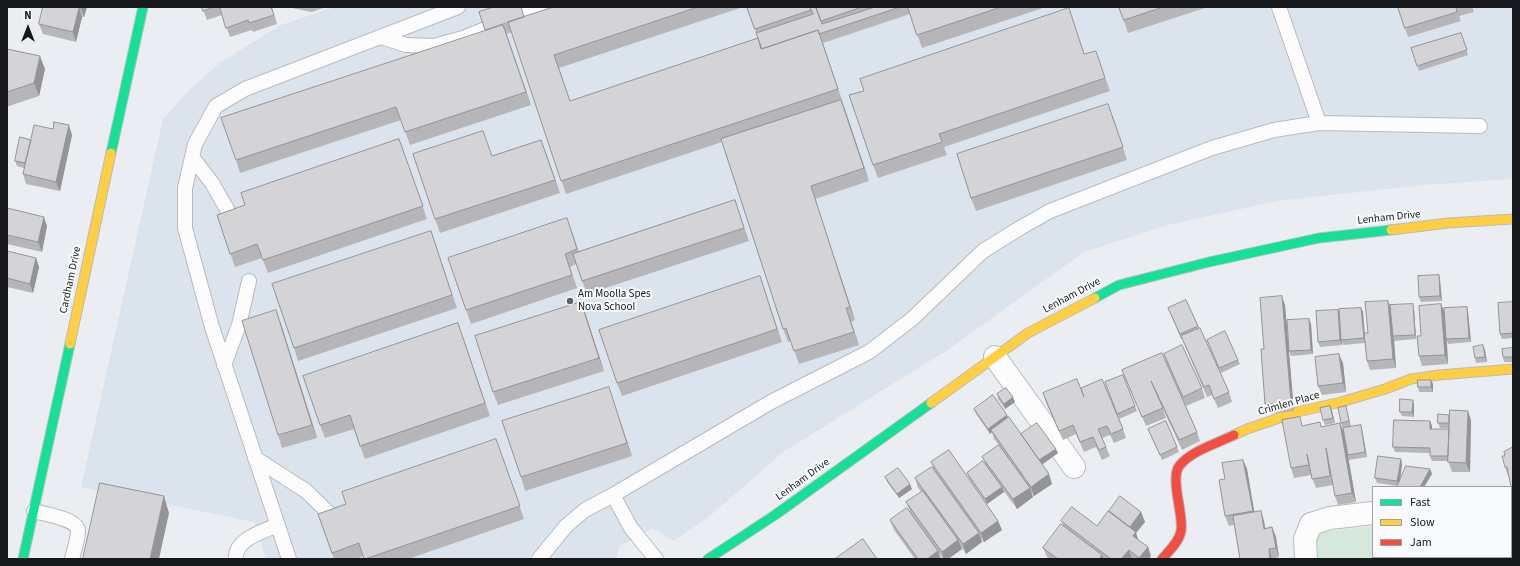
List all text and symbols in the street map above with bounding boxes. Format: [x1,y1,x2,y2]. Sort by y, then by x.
north arrow [8,8,48,48]
text: N [24,8,32,23]
street label: Lenham Drive [1357,208,1421,228]
street label: Cardham Drive [57,245,85,315]
street label: Lenham Drive [1041,275,1103,317]
place label: Am Moolla Spes Nova School [578,288,651,314]
marker: Am Moolla Spes Nova School [565,296,575,306]
street label: Crimlen Place [1257,389,1321,419]
street label: Lenham Drive [773,456,833,504]
legend [1372,486,1512,558]
text: Fast [1410,494,1430,511]
text: Slow [1410,514,1435,531]
text: Jam [1410,534,1432,551]

